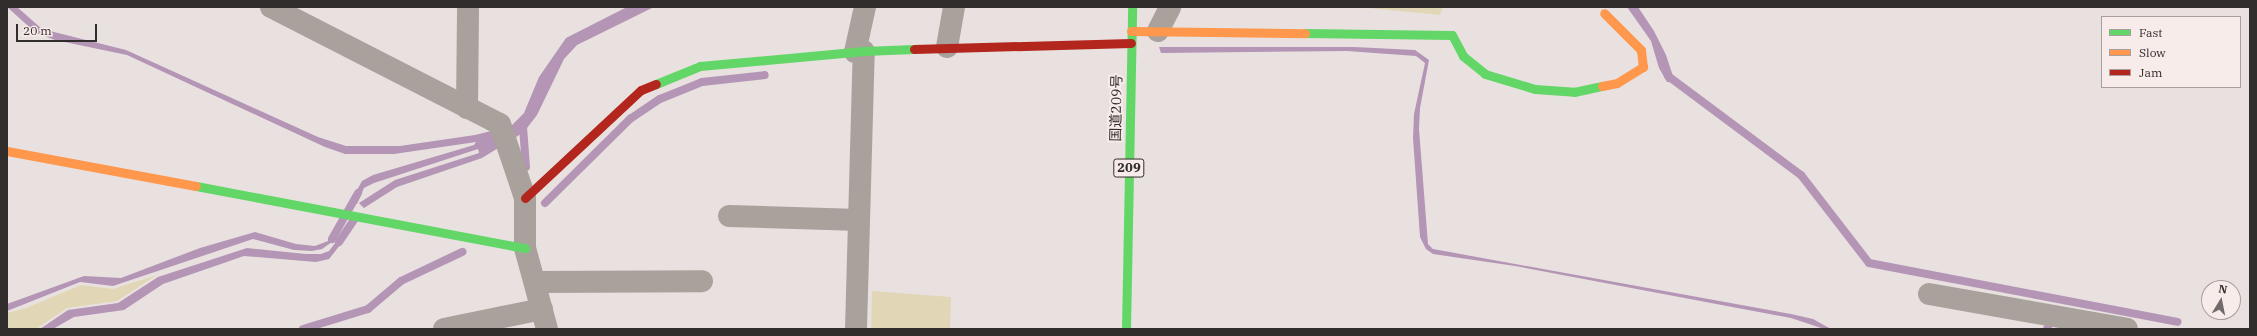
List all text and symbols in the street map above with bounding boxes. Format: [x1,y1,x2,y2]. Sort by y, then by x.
scale bar [18,16,99,42]
legend [2101,16,2241,88]
text: 20 m [23,23,52,38]
text: Fast [2139,25,2163,40]
text: Slow [2139,45,2166,60]
text: Jam [2139,65,2162,80]
street label: 国道209号 [1107,74,1125,142]
road number: 209 [1113,157,1145,179]
north arrow [2201,280,2241,320]
text: N [2217,282,2228,297]

